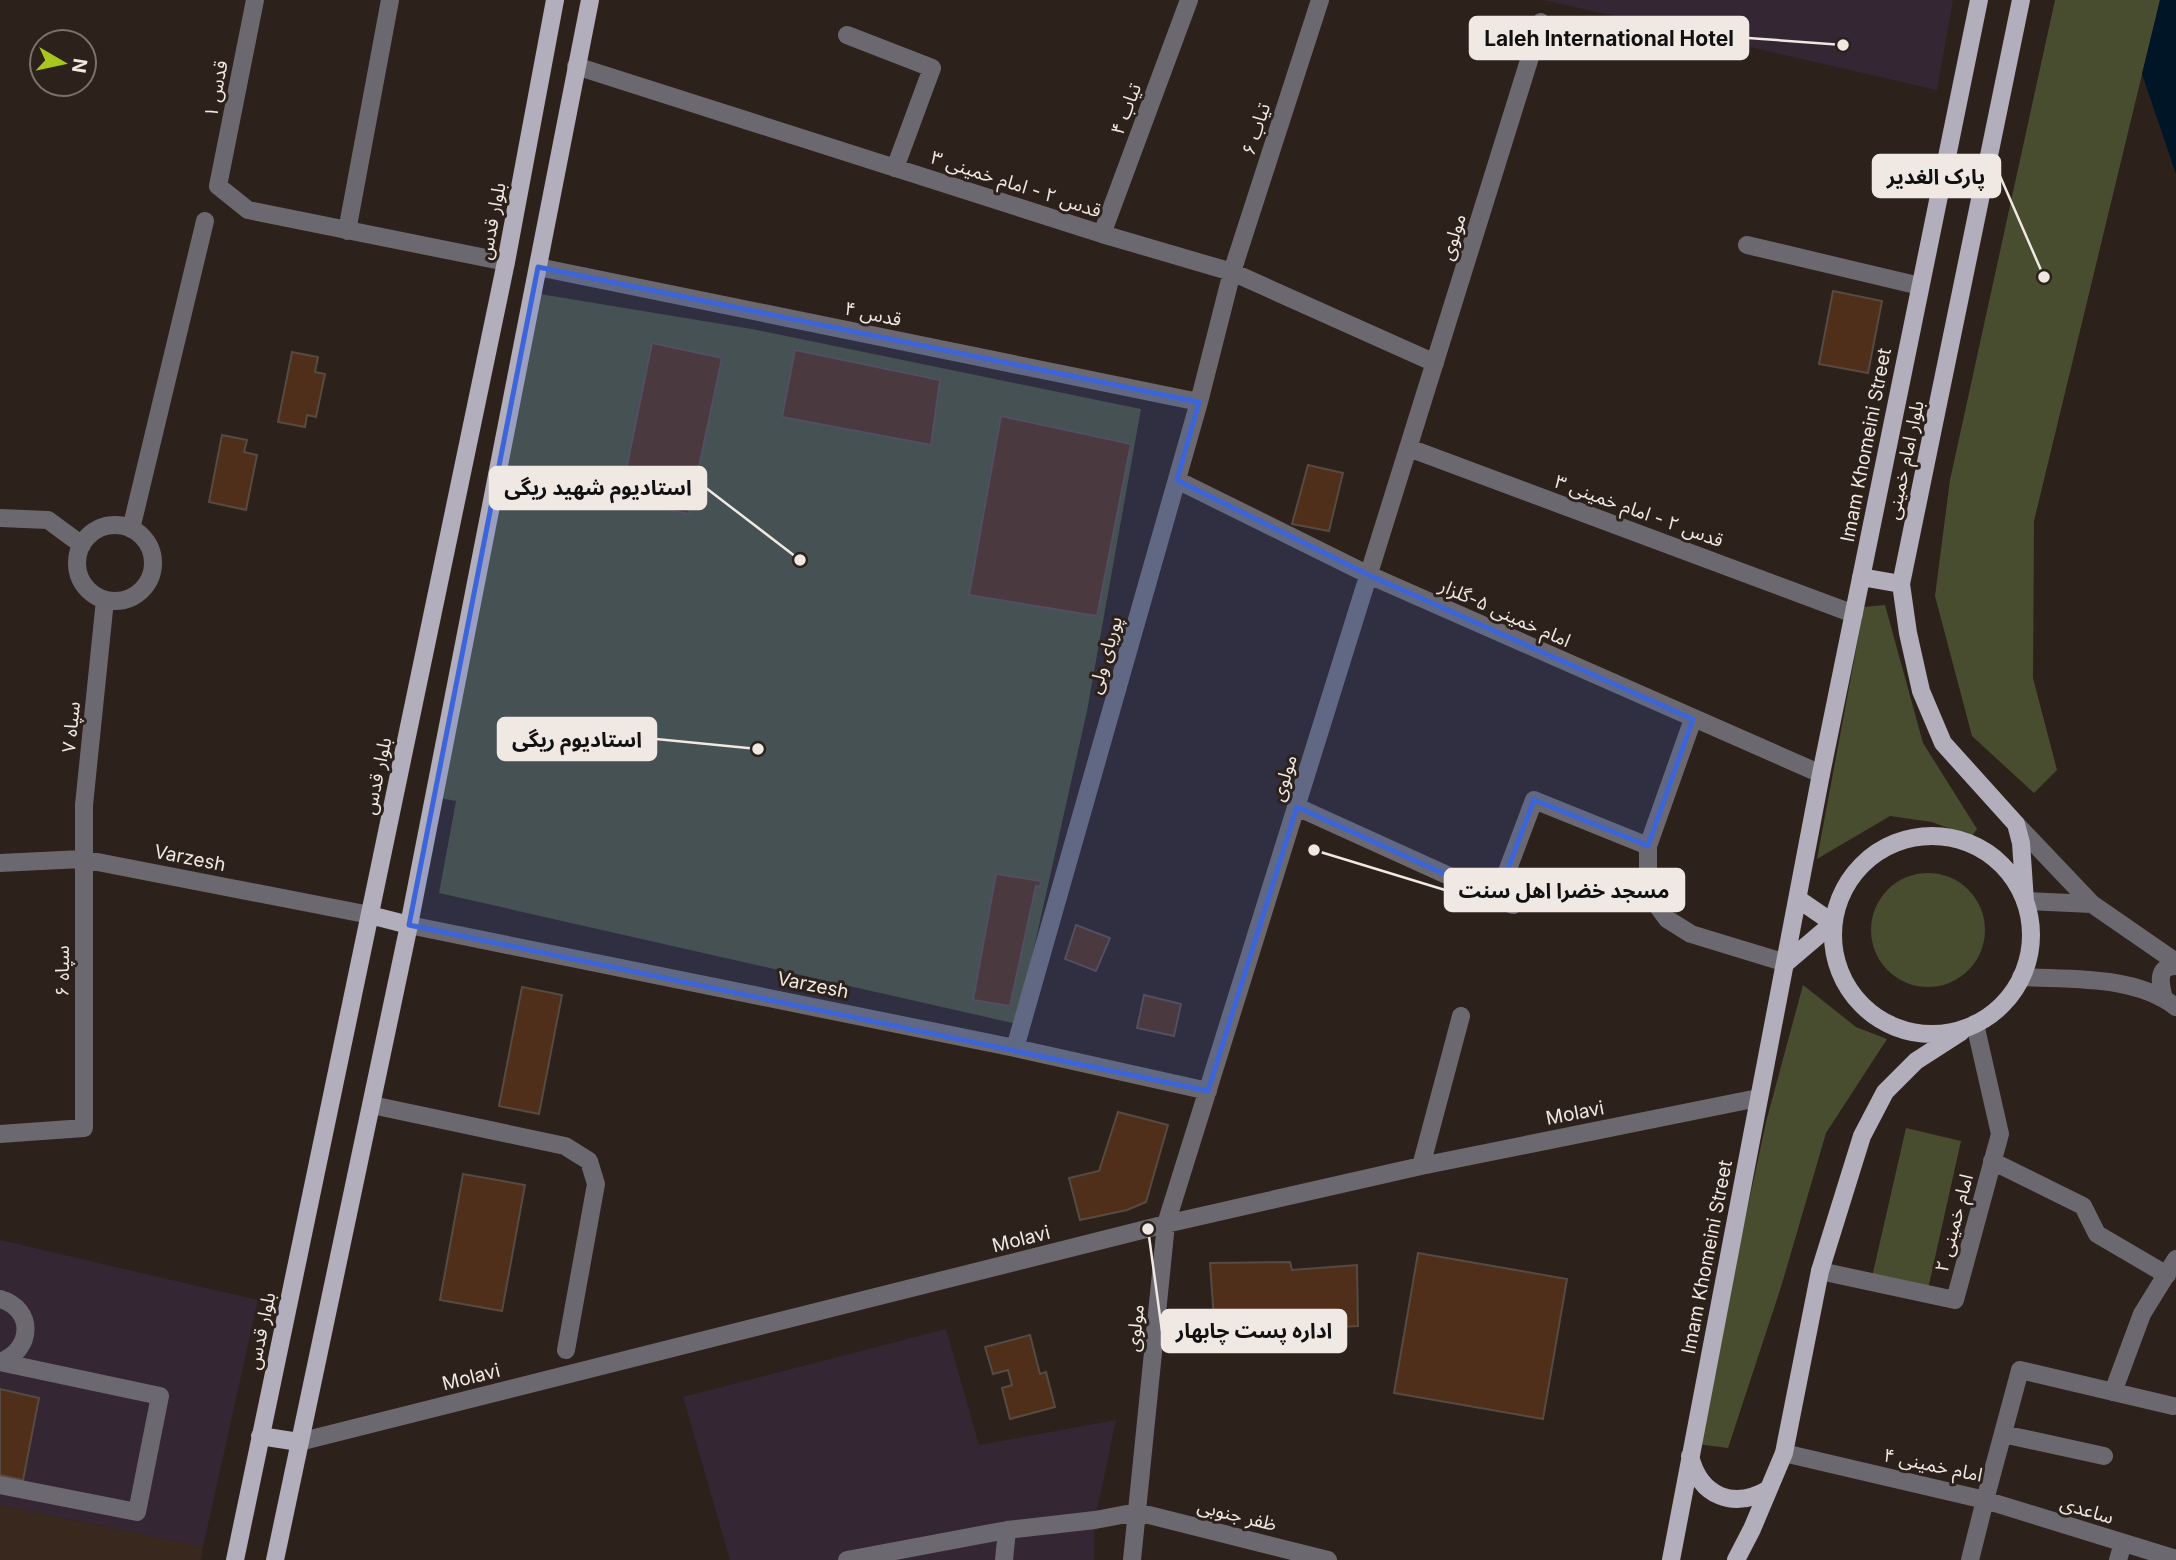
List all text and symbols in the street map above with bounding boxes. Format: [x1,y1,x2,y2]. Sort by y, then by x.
callout: Laleh International Hotel [1470,17,1748,59]
text: Laleh International Hotel [1484,26,1734,51]
north arrow [28,28,98,98]
text: N [67,57,92,75]
street label: قدس ۱ [199,58,233,120]
street label: تیاب ۴ [1106,80,1146,138]
street label: تیاب ۶ [1237,100,1275,158]
street label: قدس ۲ - امام خمینی ۳ [927,146,1104,225]
callout: پارک الغدیر [1873,155,2000,197]
text: پارک الغدیر [1886,164,1985,191]
street label: بلوار قدس [473,180,511,262]
street label: مولوی [1435,211,1471,263]
street label: قدس ۴ [842,297,904,331]
street label: Imam Khomeini Street [1836,346,1896,544]
street label: بلوار امام خمینی [1881,398,1932,522]
callout: استادیوم شهید ریگی [490,467,706,509]
street label: قدس ۲ - امام خمینی ۳ [1551,470,1726,555]
text: استادیوم شهید ریگی [504,475,692,504]
street label: امام خمینی ۵-گلزار [1434,573,1574,655]
street label: پوریای ولی [1083,614,1128,697]
street label: سپاه ۷ [57,700,86,754]
callout: استادیوم ریگی [498,718,656,760]
text: استادیوم ریگی [512,727,642,756]
street label: بلوار قدس [358,735,396,817]
street label: مولوی [1266,752,1302,804]
street label: Varzesh [152,840,228,876]
callout: مسجد خضرا اهل سنت [1445,869,1684,911]
text: مسجد خضرا اهل سنت [1458,878,1670,903]
street label: سپاه ۶ [51,945,75,997]
street label: Varzesh [775,967,851,1003]
street label: Molavi [1544,1096,1606,1130]
street label: Imam Khomeini Street [1677,1158,1737,1356]
street label: امام خمینی ۲ [1930,1171,1981,1275]
street label: Molavi [990,1221,1052,1257]
street label: بلوار قدس [242,1290,280,1372]
street label: مولوی [1121,1303,1149,1353]
callout: اداره پست چابهار [1162,1310,1346,1352]
text: اداره پست چابهار [1175,1318,1332,1345]
street label: Molavi [440,1359,502,1395]
street label: امام خمینی ۴ [1881,1443,1985,1490]
street label: ساعدی [2058,1491,2116,1529]
street label: ظفر جنوبی [1195,1494,1279,1536]

